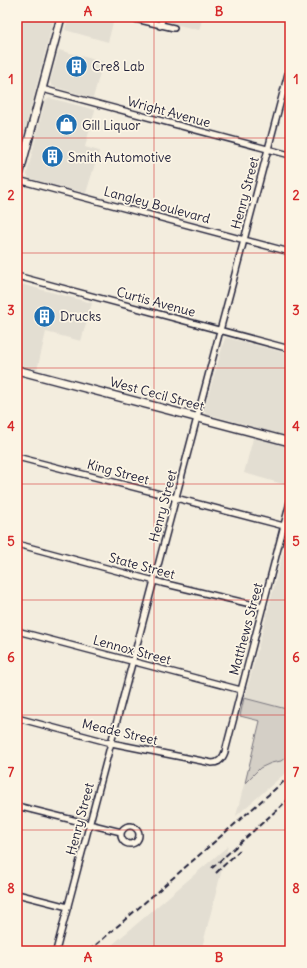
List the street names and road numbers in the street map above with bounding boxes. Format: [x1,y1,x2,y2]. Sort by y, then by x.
street label: Wright Avenue [126,93,212,131]
street label: Henry Street [227,154,263,231]
street label: Langley Boulevard [102,183,212,227]
street label: Curtis Avenue [115,283,197,321]
street label: West Cecil Street [108,373,207,415]
street label: King Street [85,456,151,489]
street label: Henry Street [145,467,181,544]
street label: State Street [107,549,178,583]
street label: Matthews Street [225,580,267,677]
street label: Lennox Street [91,631,173,669]
street label: Meade Street [80,715,160,749]
street label: Henry Street [62,780,98,857]

